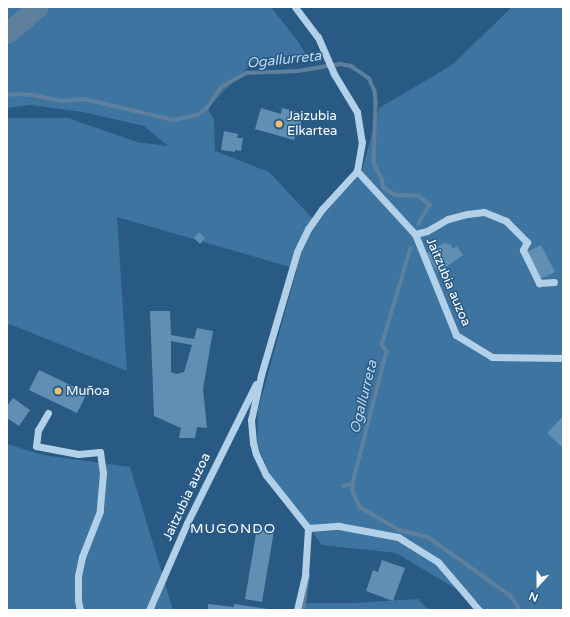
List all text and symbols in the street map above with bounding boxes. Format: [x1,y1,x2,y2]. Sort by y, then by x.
water label: Ogallurreta [246,48,322,72]
place label: Jaizubia Elkartea [287,109,337,140]
marker: Jaizubia Elkartea [274,119,284,129]
street label: Jaitzubia auzoa [422,235,474,329]
water label: Ogallurreta [347,359,381,435]
place label: Muñoa [66,383,109,399]
marker: Muñoa [53,386,63,396]
street label: Jaitzubia auzoa [160,451,214,543]
district label: MUGONDO [190,521,276,537]
north arrow [518,565,558,605]
text: N [527,589,540,604]

